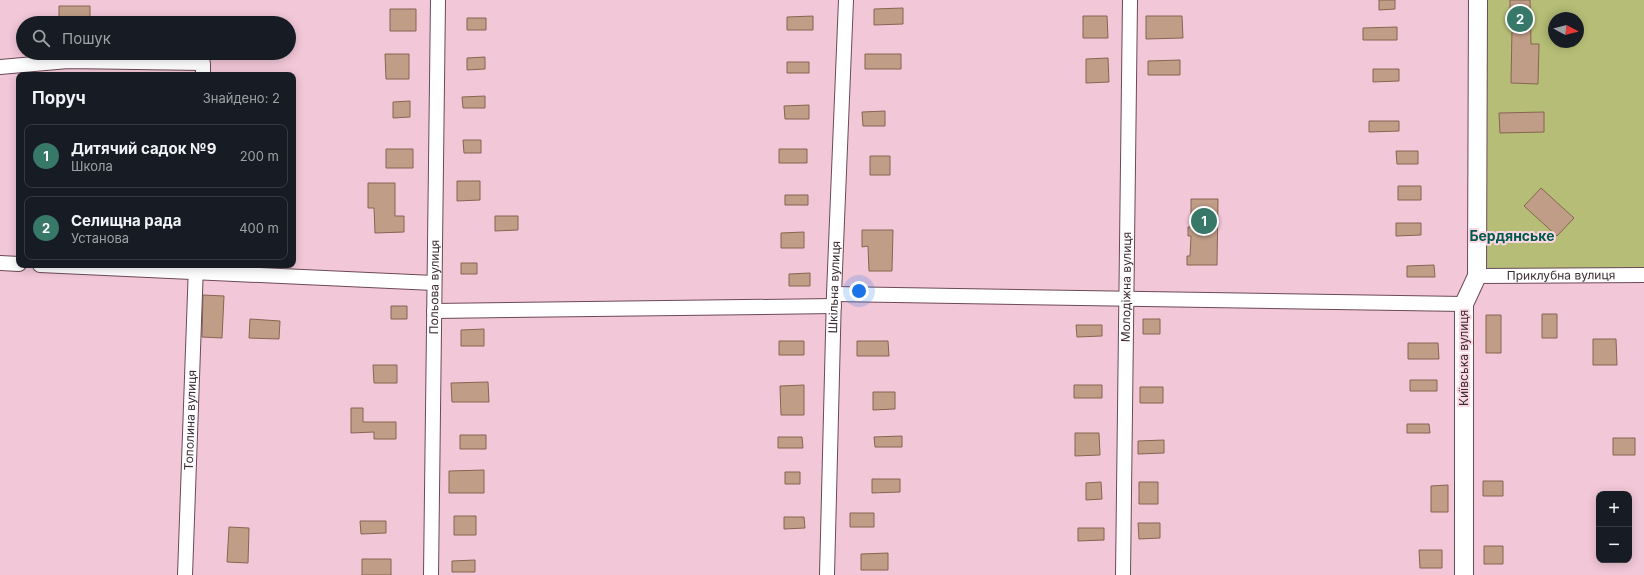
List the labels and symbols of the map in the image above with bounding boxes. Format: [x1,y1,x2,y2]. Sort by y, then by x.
pin: 2 [1507,4,1533,34]
north arrow [1548,12,1584,48]
pin: 1 [1191,206,1217,236]
district label: Бердянське [1469,227,1555,244]
street label: Молодіжна вулиця [1118,232,1134,342]
street label: Польова вулиця [426,240,442,334]
street label: Шкільна вулиця [825,241,843,334]
street label: Приклубна вулиця [1507,267,1615,283]
your location [849,281,869,301]
street label: Київська вулиця [1456,310,1471,406]
street label: Тополина вулиця [181,370,199,470]

